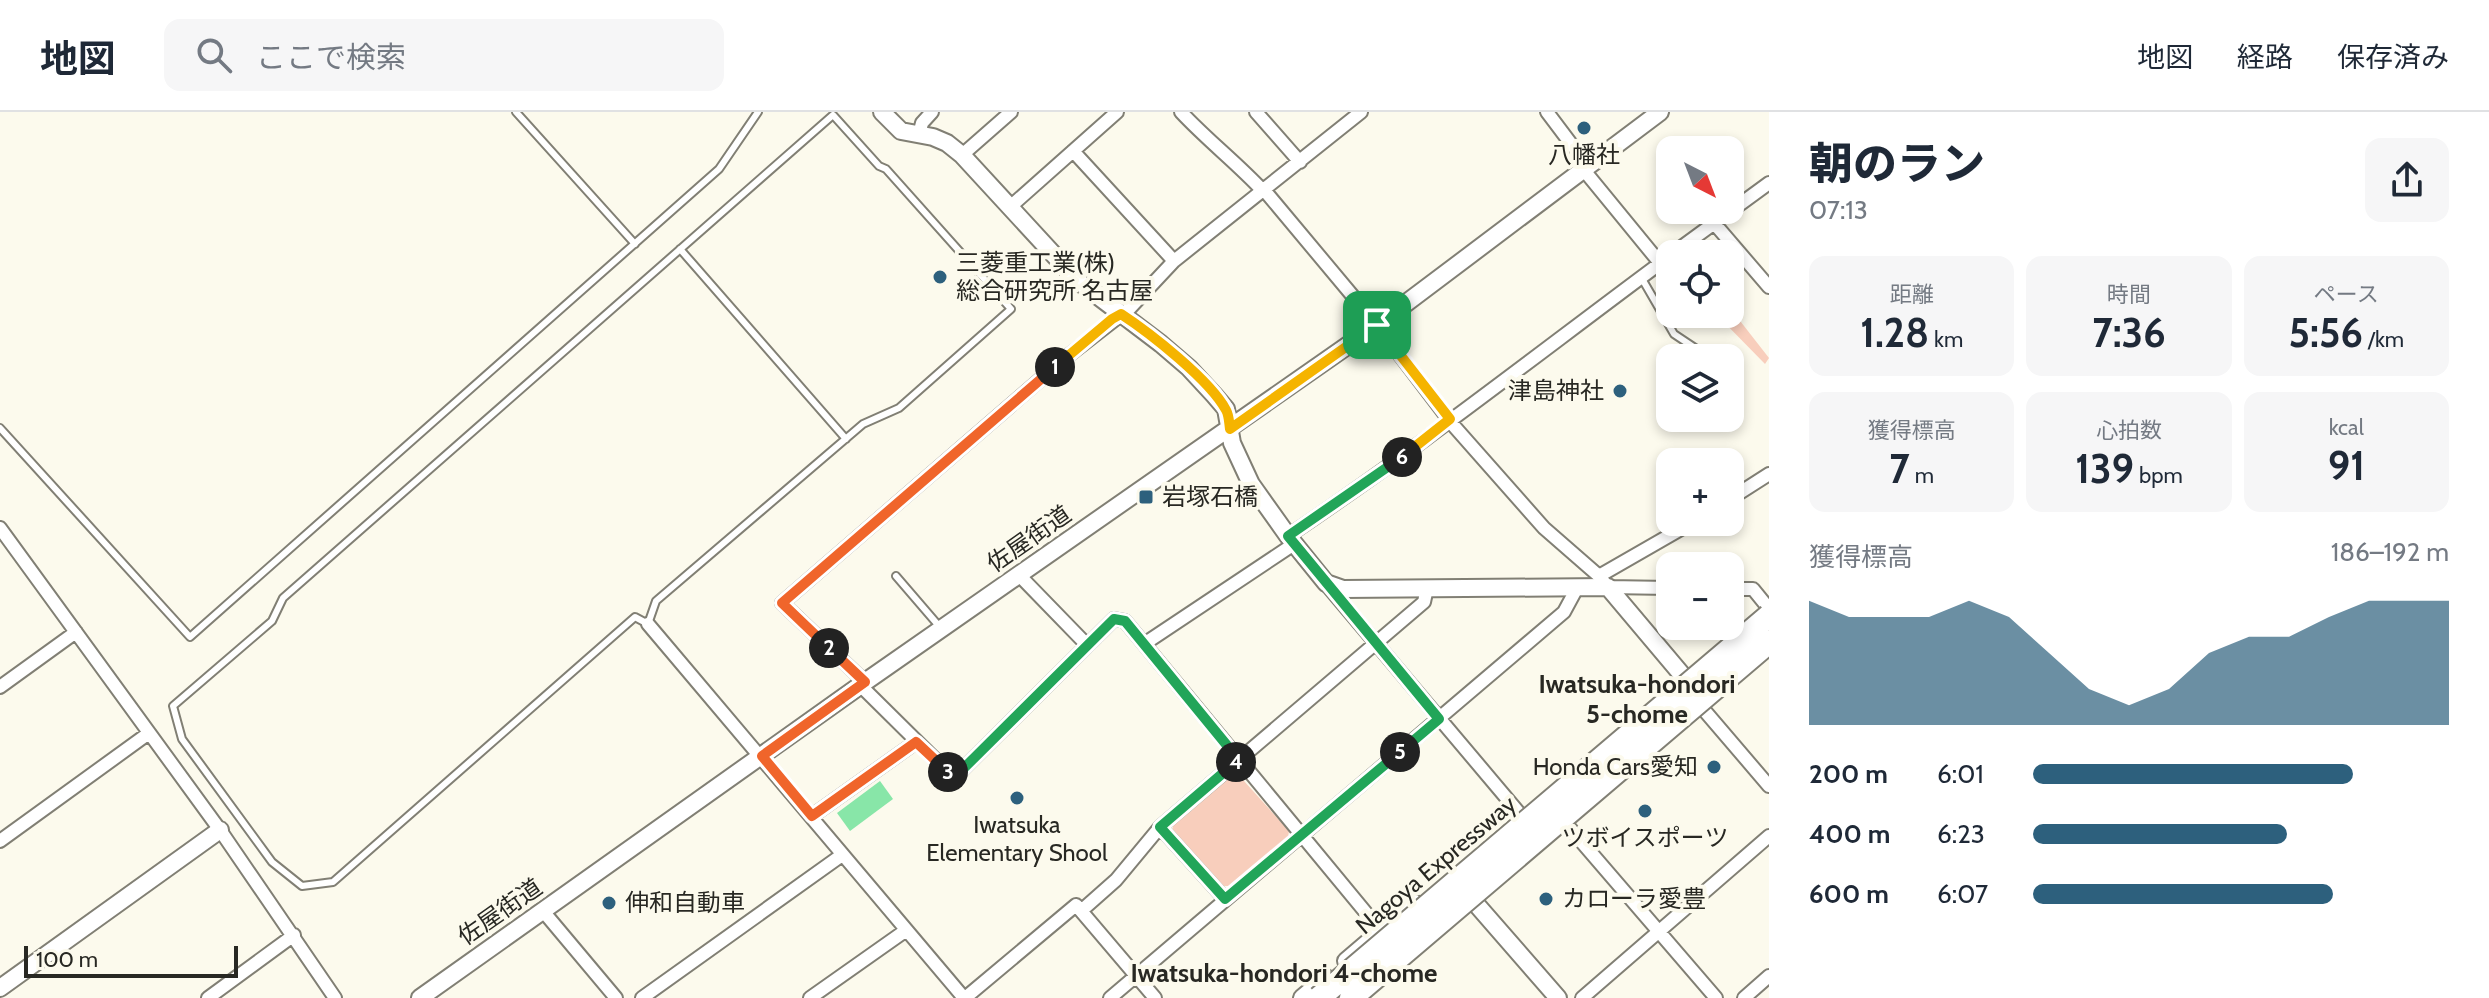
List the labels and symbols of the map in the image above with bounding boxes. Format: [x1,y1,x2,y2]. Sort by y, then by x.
marker: 八幡社 [1575,119,1593,137]
north arrow [1656,136,1744,224]
place label: 八幡社 [1548,140,1620,169]
place label: 三菱重工業(株) 総合研究所 名古屋 [956,248,1153,305]
marker: 三菱重工業(株) 総合研究所 名古屋 [931,268,949,286]
pin [1343,291,1411,359]
pin: 1 [1035,347,1075,387]
place label: 津島神社 [1508,376,1604,405]
marker: 津島神社 [1611,382,1629,400]
pin: 6 [1382,437,1422,477]
place label: 岩塚石橋 [1162,482,1258,511]
marker: 岩塚石橋 [1137,488,1155,506]
street label: 佐屋街道 [981,499,1076,578]
pin: 2 [809,628,849,668]
district label: Iwatsuka-hondori 5-chome [1538,668,1736,730]
pin: 5 [1380,732,1420,772]
pin: 4 [1216,742,1256,782]
pin: 3 [928,752,968,792]
place label: Honda Cars愛知 [1533,752,1698,781]
marker: Honda Cars愛知 [1705,758,1723,776]
marker: Iwatsuka Elementary Shool [1008,789,1026,807]
street label: Nagoya Expressway [1350,789,1522,940]
marker: ツボイスポーツ [1636,802,1654,820]
place label: Iwatsuka Elementary Shool [926,810,1108,867]
place label: ツボイスポーツ [1562,823,1728,852]
street label: 佐屋街道 [452,872,547,951]
place label: カローラ愛豊 [1562,884,1706,913]
place label: 伸和自動車 [625,888,745,917]
marker: カローラ愛豊 [1537,890,1555,908]
marker: 伸和自動車 [600,894,618,912]
scale bar [24,942,238,978]
district label: Iwatsuka-hondori 4-chome [1130,957,1438,989]

